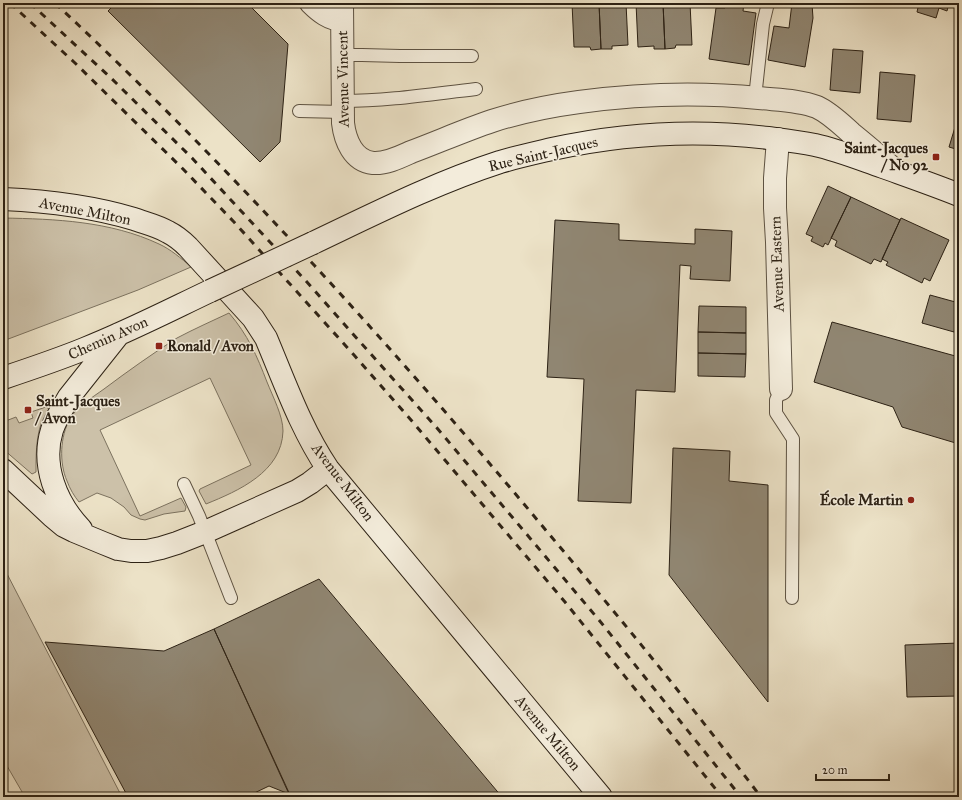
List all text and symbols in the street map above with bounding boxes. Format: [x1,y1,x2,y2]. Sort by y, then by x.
street label: Avenue Vincent [333,30,353,129]
street label: Rue Saint-Jacques [487,133,600,176]
place label: Saint-Jacques / No 92 [844,139,929,175]
marker: Saint-Jacques / No 92 [931,152,941,162]
street label: Avenue Milton [37,193,132,229]
street label: Avenue Eastern [766,216,788,313]
street label: Chemin Avon [65,312,151,364]
place label: Ronald / Avon [167,337,255,355]
marker: Ronald / Avon [154,341,164,351]
place label: Saint-Jacques / Avon [34,392,120,427]
marker: Saint-Jacques / Avon [23,405,33,415]
street label: Avenue Milton [307,439,378,525]
place label: École Martin [820,490,904,509]
marker: École Martin [906,495,916,505]
street label: Avenue Milton [511,691,585,774]
scale bar [816,756,889,782]
text: 20 m [822,763,848,777]

